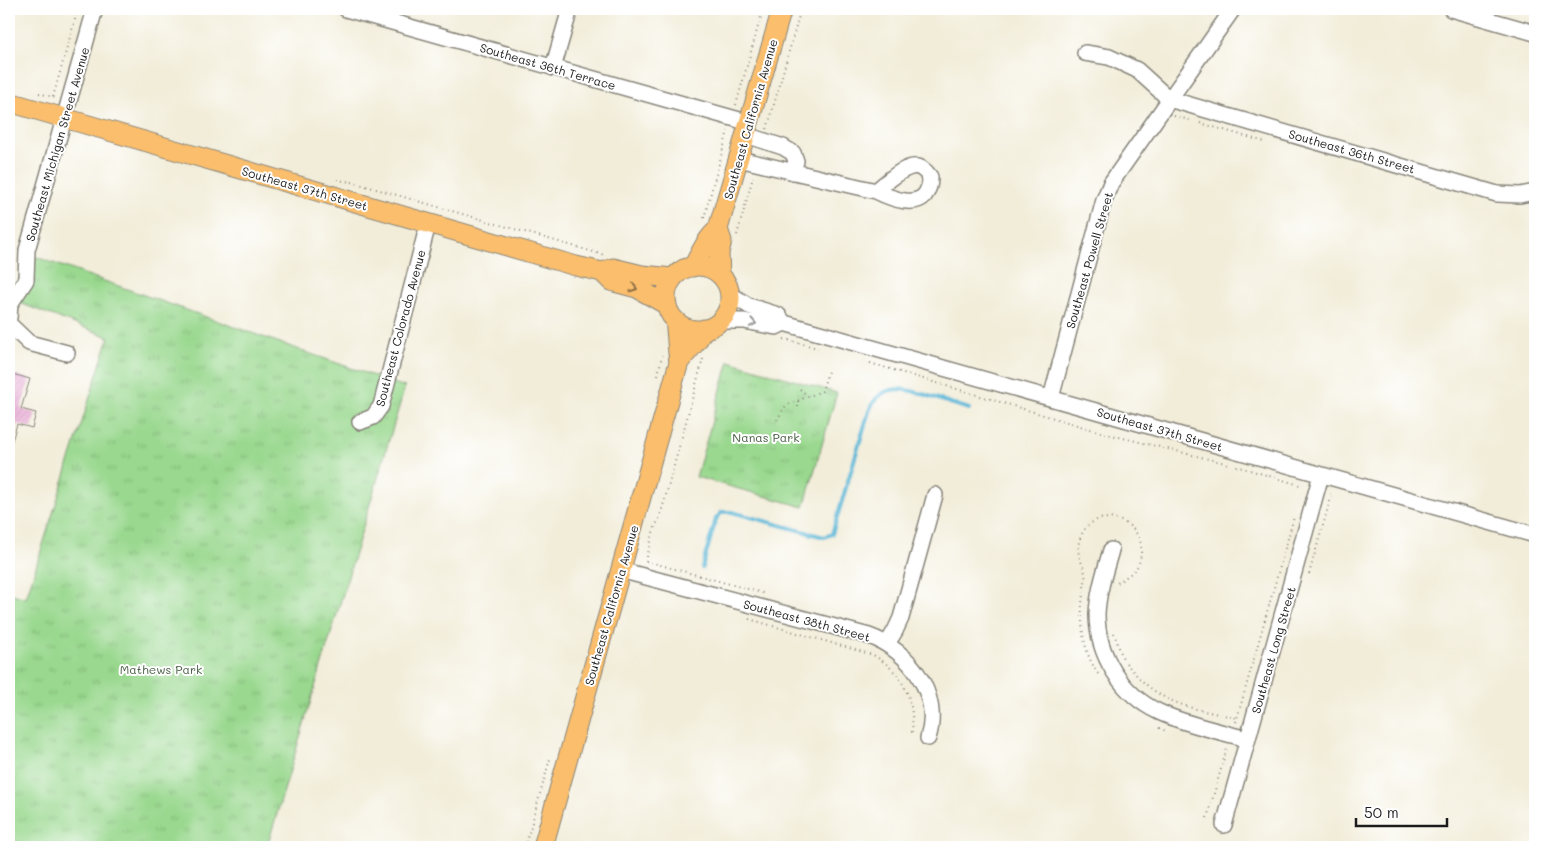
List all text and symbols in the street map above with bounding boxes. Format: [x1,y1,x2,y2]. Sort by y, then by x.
street label: Southeast California Avenue [719,37,781,201]
street label: Southeast 36th Terrace [478,39,618,93]
street label: Southeast Michigan Street Avenue [22,45,92,243]
street label: Southeast 36th Street [1287,125,1417,177]
street label: Southeast 37th Street [240,162,370,214]
street label: Southeast Powell Street [1062,190,1116,330]
street label: Southeast Colorado Avenue [371,248,429,408]
one-way arrow [629,282,638,292]
one-way arrow [748,317,757,327]
street label: Southeast 37th Street [1095,403,1225,455]
park label: Nanas Park [732,429,800,445]
street label: Southeast California Avenue [580,523,642,687]
street label: Southeast Long Street [1247,585,1299,715]
street label: Southeast 38th Street [742,595,872,645]
park label: Mathews Park [120,661,202,677]
scale bar [1356,796,1448,828]
text: 50 m [1364,802,1399,822]

